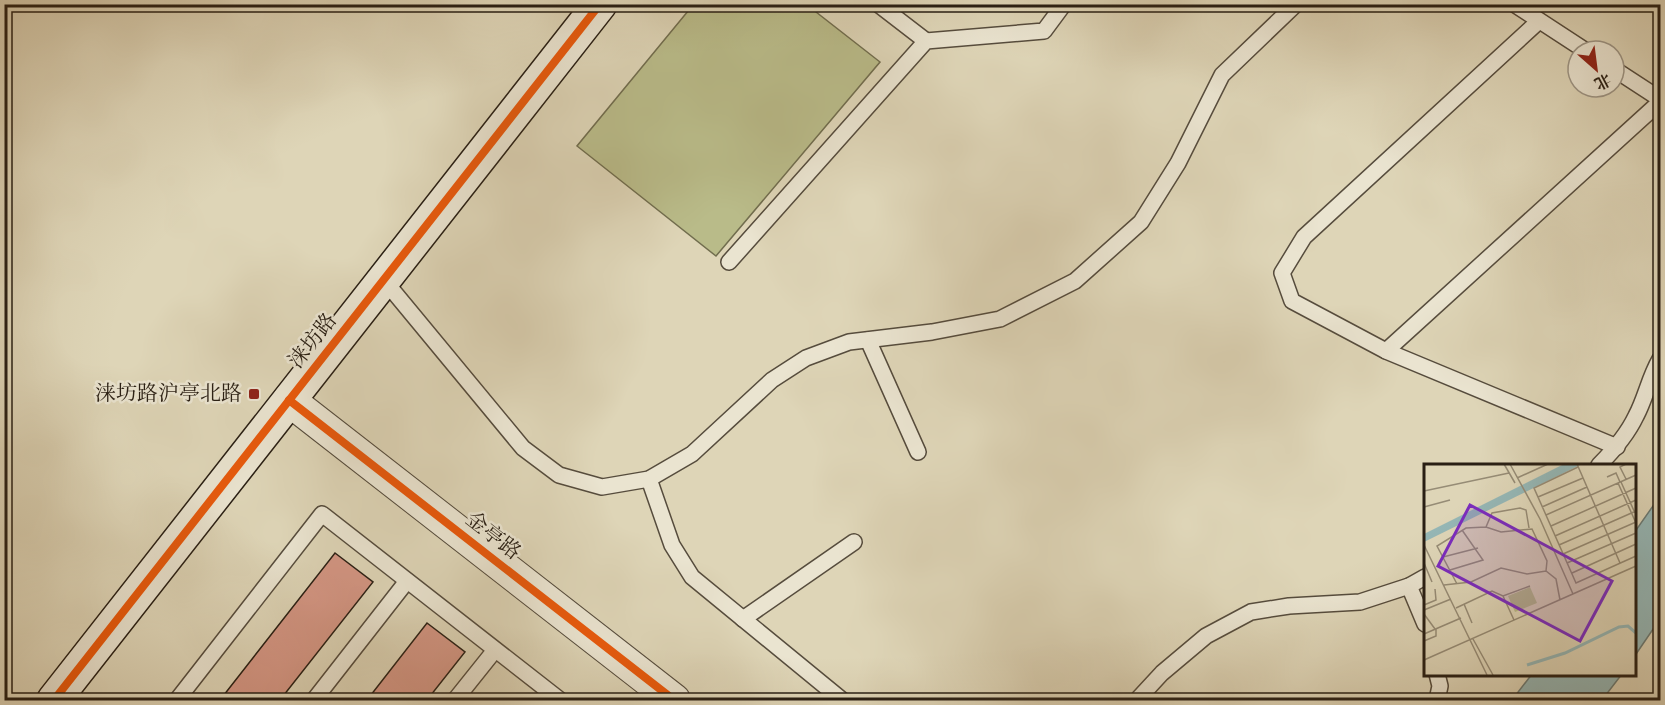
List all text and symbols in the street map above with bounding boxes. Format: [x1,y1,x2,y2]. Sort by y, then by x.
north arrow [1566,39,1626,99]
text: 北 [1591,69,1614,94]
street label: 涞坊路 [283,308,343,374]
place label: 涞坊路沪亭北路 [95,381,242,407]
marker: 涞坊路沪亭北路 [247,387,261,401]
inset map [1424,464,1635,675]
street label: 金亭路 [460,506,526,566]

